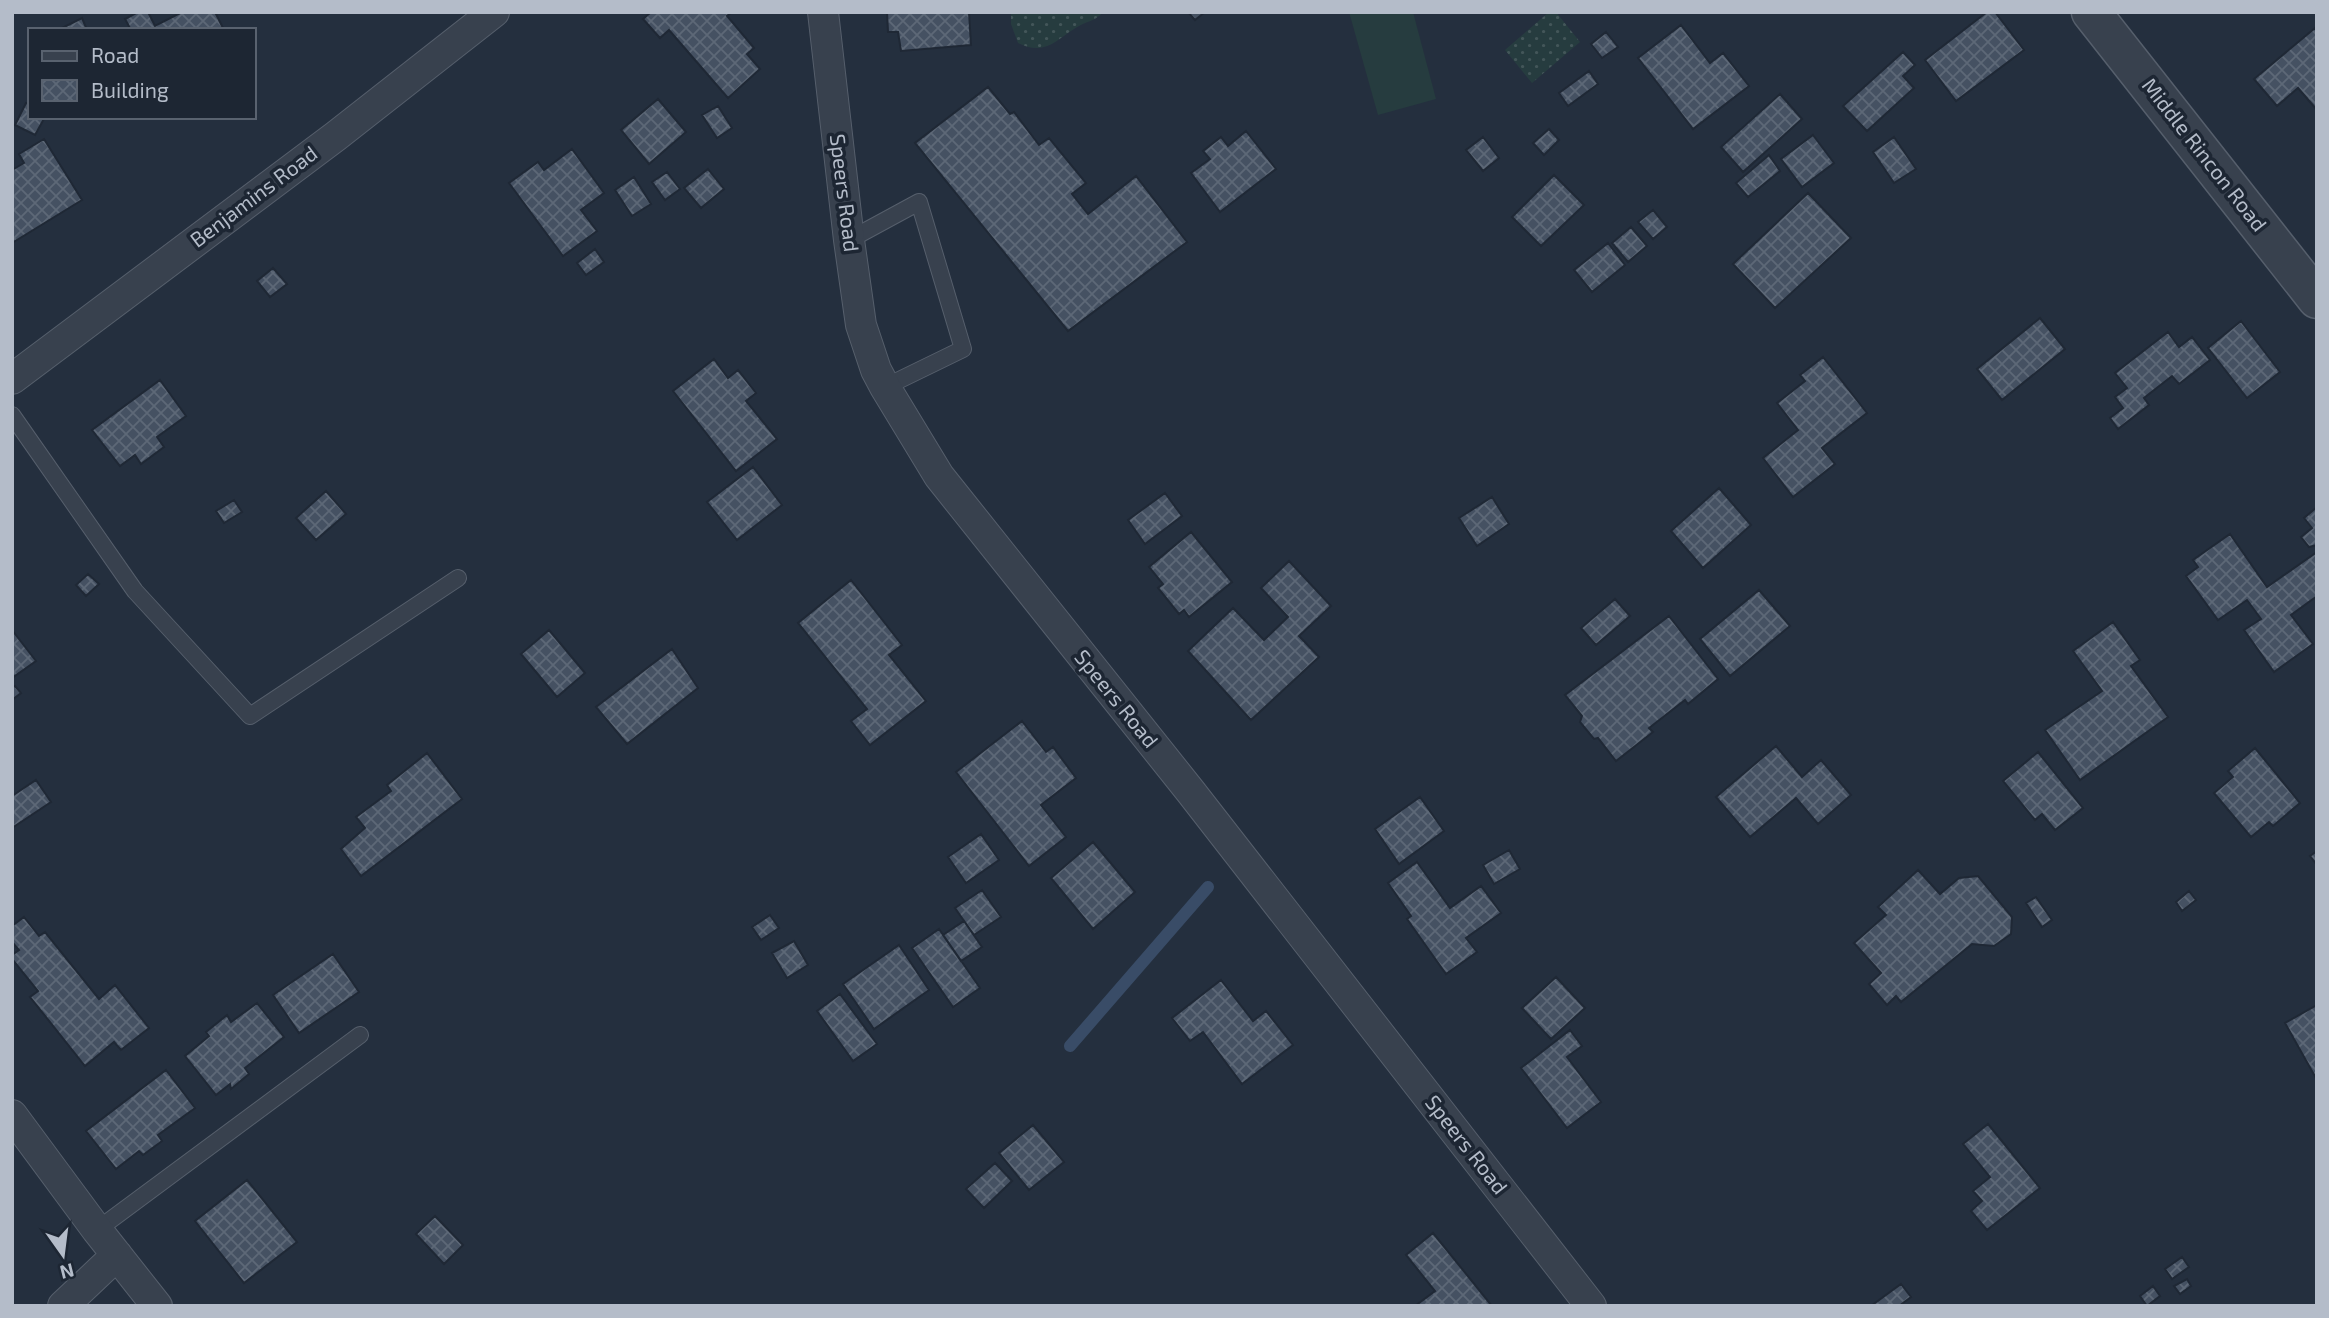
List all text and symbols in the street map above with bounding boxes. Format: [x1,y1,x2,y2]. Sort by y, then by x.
legend [28,28,256,119]
text: Road [91,42,139,67]
street label: Middle Rincon Road [2138,72,2273,236]
text: Building [91,77,169,102]
street label: Speers Road [826,132,865,253]
street label: Benjamins Road [185,140,322,253]
street label: Speers Road [1070,644,1164,752]
street label: Speers Road [1421,1090,1514,1199]
north arrow [28,1220,98,1290]
text: N [58,1259,77,1285]

